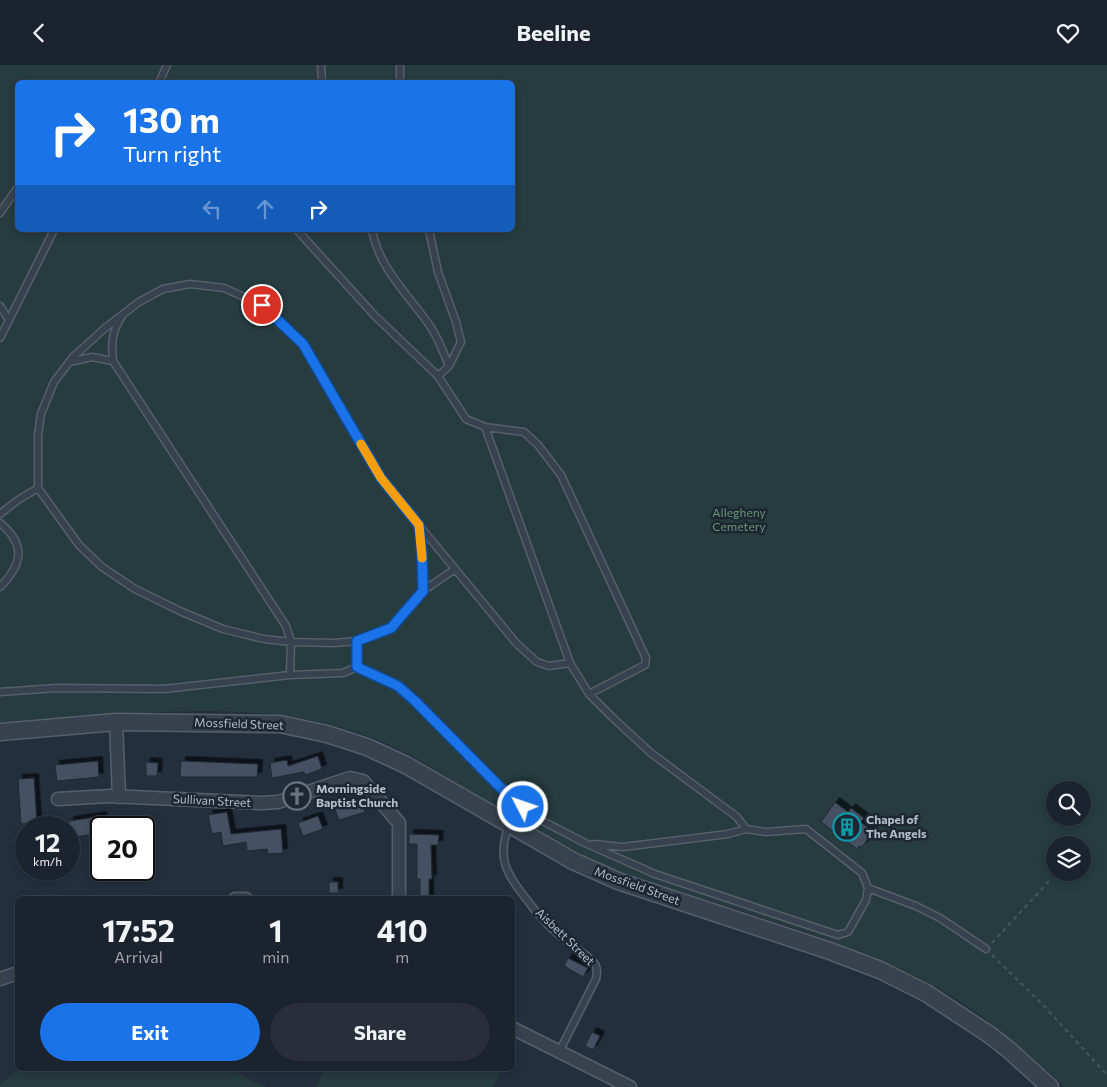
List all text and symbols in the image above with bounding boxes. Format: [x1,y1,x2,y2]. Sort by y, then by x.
icon: back [25,19,53,47]
text: Beeline [516,19,591,46]
icon: heart [1054,19,1082,47]
text: 130 m [123,97,220,140]
icon: right [40,100,105,165]
text: Turn right [123,140,221,167]
icon: left [198,195,226,223]
icon: ahead [251,195,279,223]
icon: right [304,195,332,223]
pin [241,284,283,326]
icon: arrive [248,291,276,319]
park label: Allegheny Cemetery [712,505,766,533]
street label: Mossfield Street [194,714,284,732]
position arrow [496,780,548,832]
church icon: Morningside Baptist Church [282,781,312,811]
place label: Morningside Baptist Church [316,781,398,809]
map controls [1046,781,1091,881]
button: search [1046,781,1091,826]
street label: Sullivan Street [173,791,252,809]
building icon: Chapel of The Angels [832,812,862,842]
place label: Chapel of The Angels [866,812,927,840]
speed limit sign: 20 [90,816,155,881]
text: 12 [35,827,60,857]
button: layers [1046,836,1091,881]
text: km/h [33,854,62,868]
street label: Mossfield Street [593,863,682,907]
street label: Aisbett Street [533,905,598,968]
text: 17:52 [102,911,175,948]
text: 1 [269,911,283,948]
text: 410 [377,911,428,948]
text: Arrival [114,947,163,966]
text: min [262,947,289,966]
text: m [395,947,409,966]
button: Exit [40,1003,260,1061]
button: Share [270,1003,490,1061]

